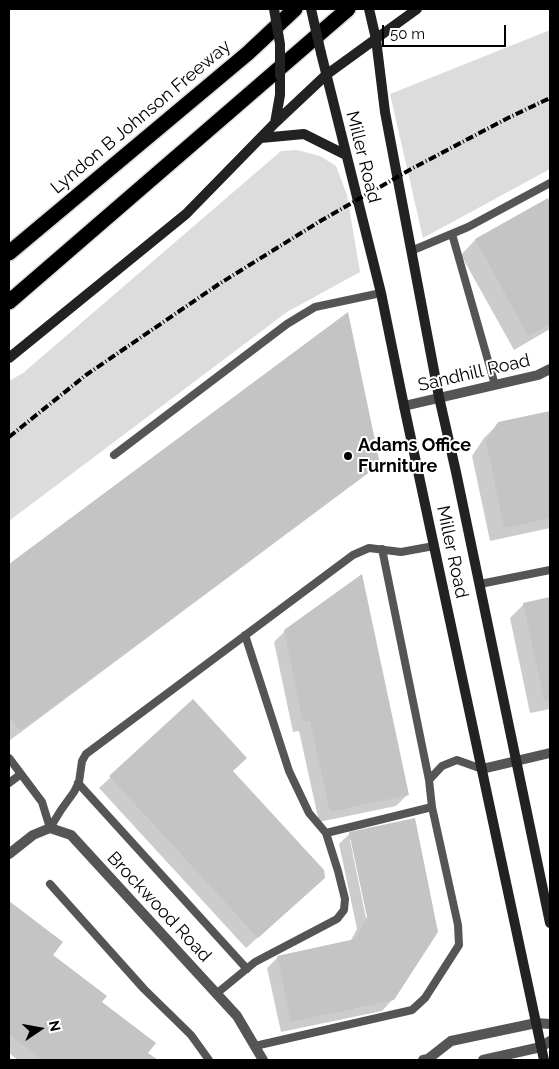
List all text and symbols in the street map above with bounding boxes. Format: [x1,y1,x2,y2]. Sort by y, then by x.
scale bar [384,15,508,47]
text: 50 m [390,25,425,43]
street label: Lyndon B Johnson Freeway [47,35,235,199]
street label: Miller Road [341,109,385,205]
street label: Sandhill Road [416,350,532,396]
place label: Adams Office Furniture [358,435,471,478]
marker: Adams Office Furniture [342,450,354,462]
street label: Miller Road [432,504,472,600]
street label: Brockwood Road [102,847,216,967]
north arrow [15,1004,65,1054]
text: N [46,1019,64,1033]

